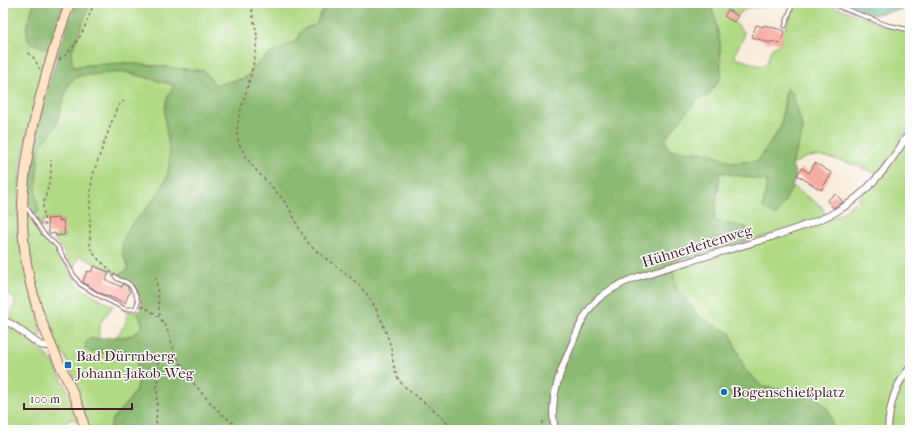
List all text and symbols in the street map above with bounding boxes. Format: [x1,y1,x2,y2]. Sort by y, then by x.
street label: Hühnerleitenweg [640,220,755,271]
place label: Bad Dürrnberg Johann-Jakob-Weg [75,347,195,382]
marker: Bad Dürrnberg Johann-Jakob-Weg [63,360,73,370]
place label: Bogenschießplatz [732,383,845,401]
scale bar [24,385,132,411]
marker: Bogenschießplatz [719,387,729,397]
text: 100 m [30,392,60,406]

